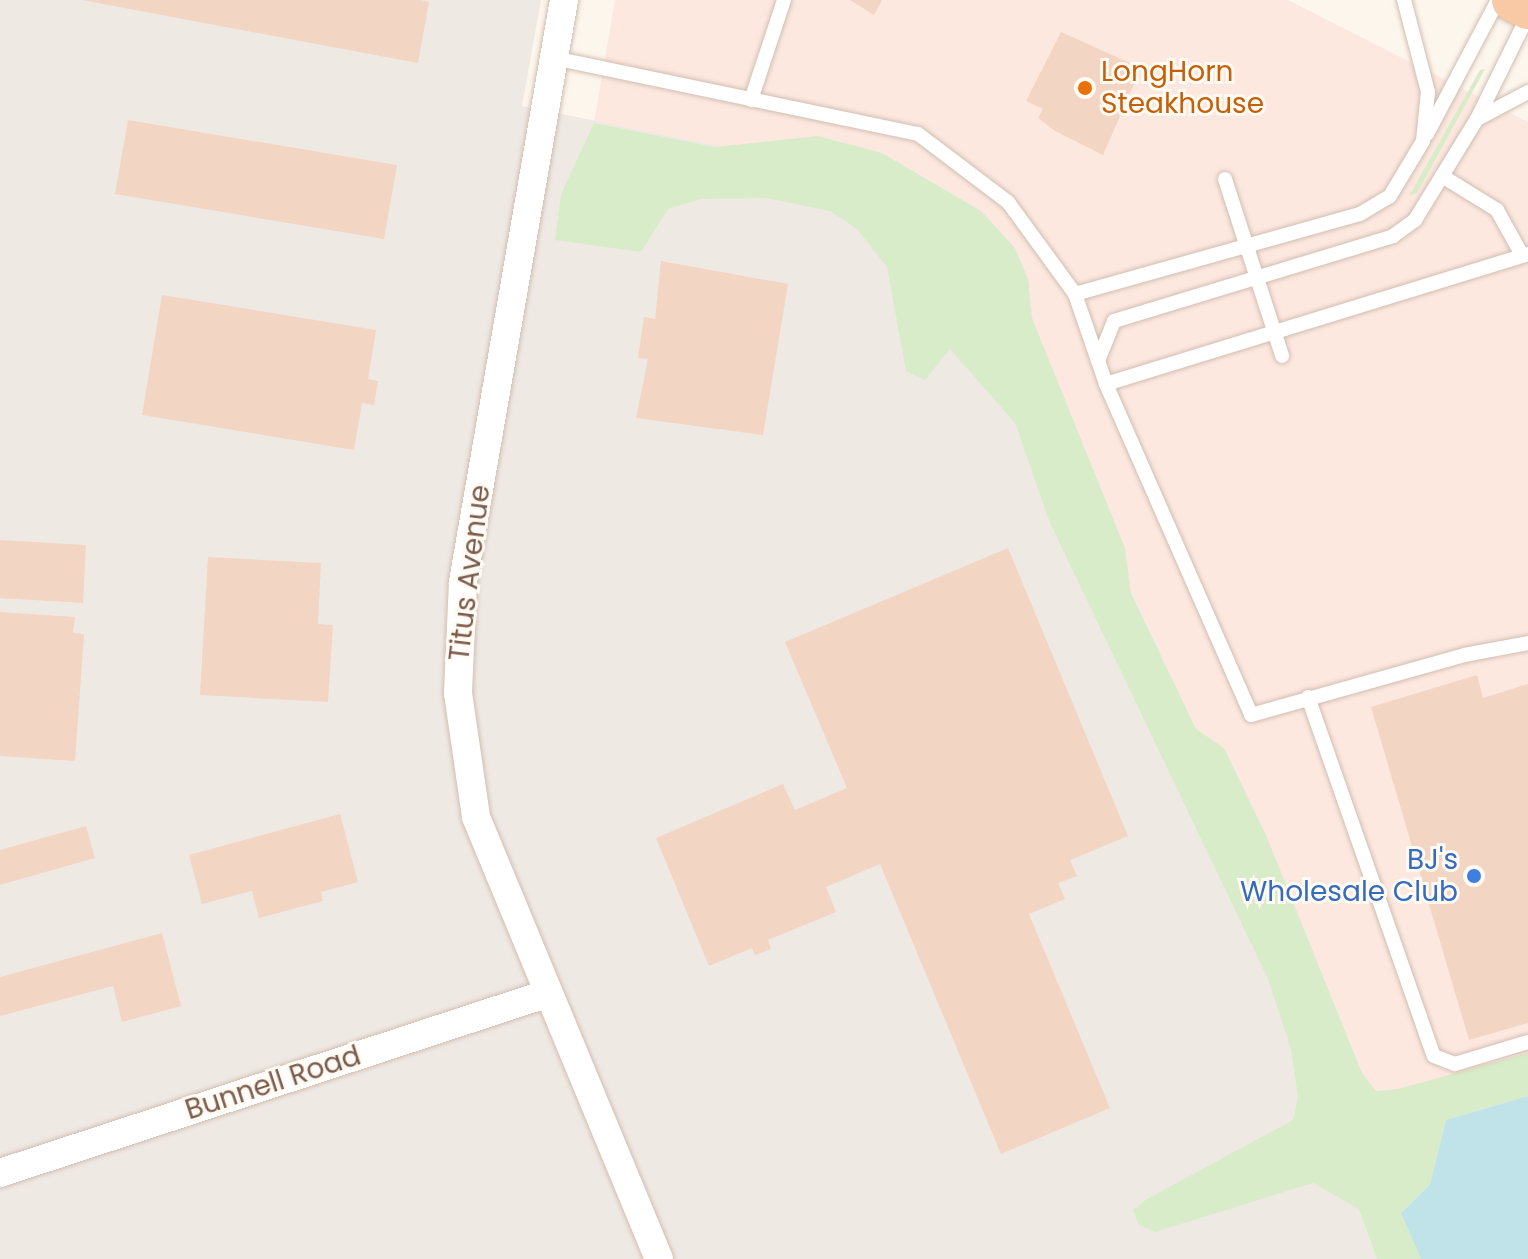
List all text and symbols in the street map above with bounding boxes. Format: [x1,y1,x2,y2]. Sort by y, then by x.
place label: LongHorn Steakhouse [1101,55,1264,121]
marker: LongHorn Steakhouse [1076,79,1094,97]
street label: Titus Avenue [443,483,497,663]
place label: BJ's Wholesale Club [1240,843,1458,909]
marker: BJ's Wholesale Club [1465,867,1483,885]
street label: Bunnell Road [181,1039,365,1127]

